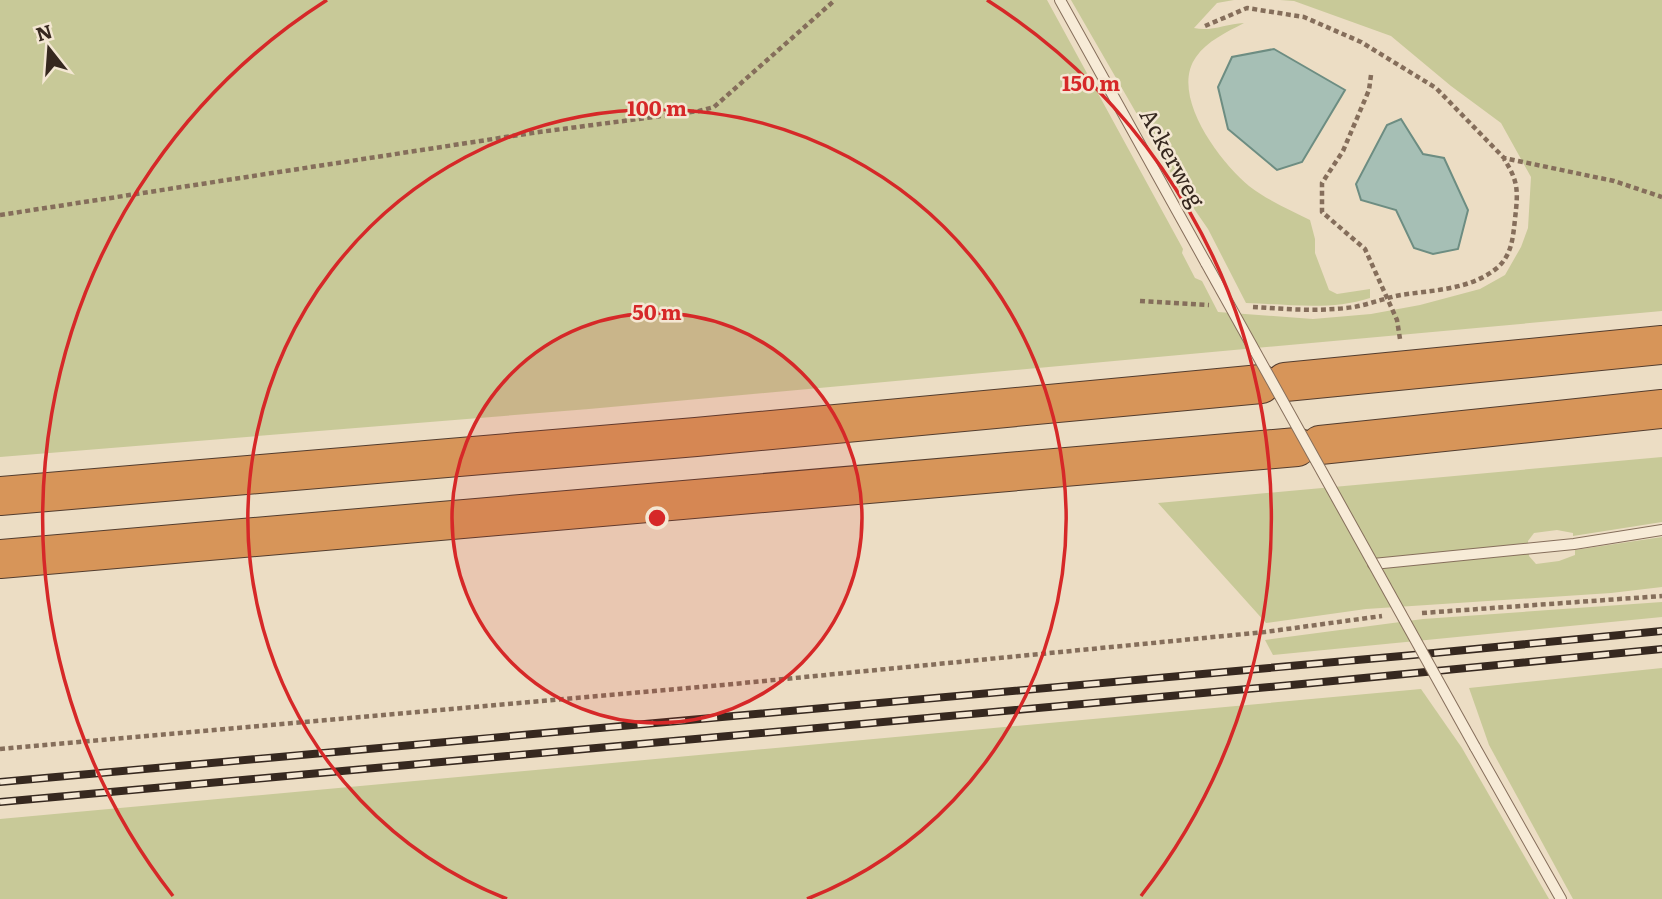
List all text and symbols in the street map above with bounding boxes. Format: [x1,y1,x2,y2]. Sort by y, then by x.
north arrow [14,14,84,84]
text: N [32,16,56,48]
text: 150 m [1062,66,1120,97]
text: 100 m [627,91,687,122]
street label: Ackerweg [1133,101,1215,213]
text: 50 m [632,295,682,326]
centre of rings [645,506,669,530]

